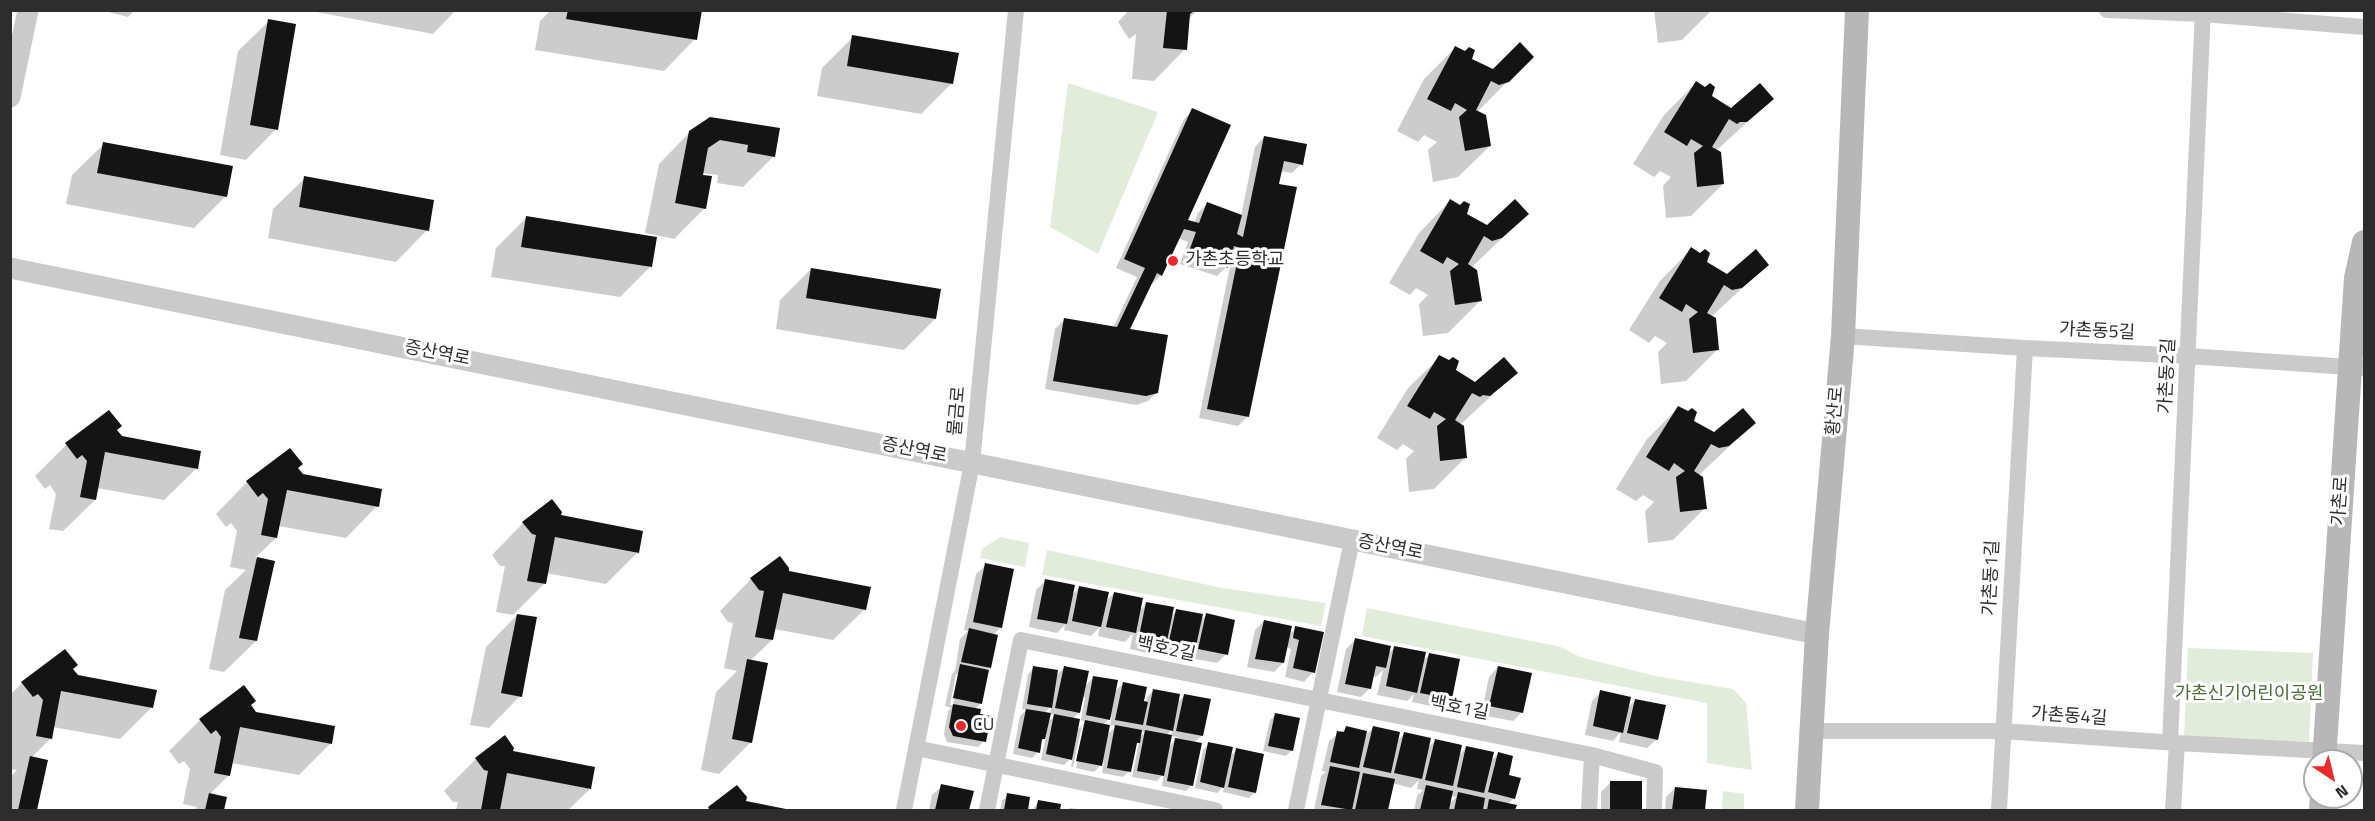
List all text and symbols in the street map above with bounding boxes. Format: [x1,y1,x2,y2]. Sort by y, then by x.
place label: 가촌초등학교 [1185,250,1284,272]
marker: 가촌초등학교 [1166,254,1180,268]
street label: 가촌동5길 [2058,319,2136,345]
street label: 증산역로 [402,337,472,371]
street label: 가촌동2길 [2155,337,2181,415]
street label: 물금로 [945,385,971,437]
street label: 황산로 [1823,385,1849,437]
street label: 증산역로 [879,434,949,468]
street label: 가촌로 [2328,475,2354,527]
street label: 증산역로 [1355,531,1425,565]
street label: 가촌동1길 [1979,539,2005,617]
street label: 백호2길 [1135,633,1197,667]
park label: 가촌신기어린이공원 [2174,684,2324,706]
street label: 백호1길 [1428,693,1490,725]
street label: 가촌동4길 [2030,704,2108,730]
place label: CU [973,715,994,737]
marker: CU [954,719,968,733]
north arrow [2303,749,2363,809]
text: N [2331,779,2354,805]

